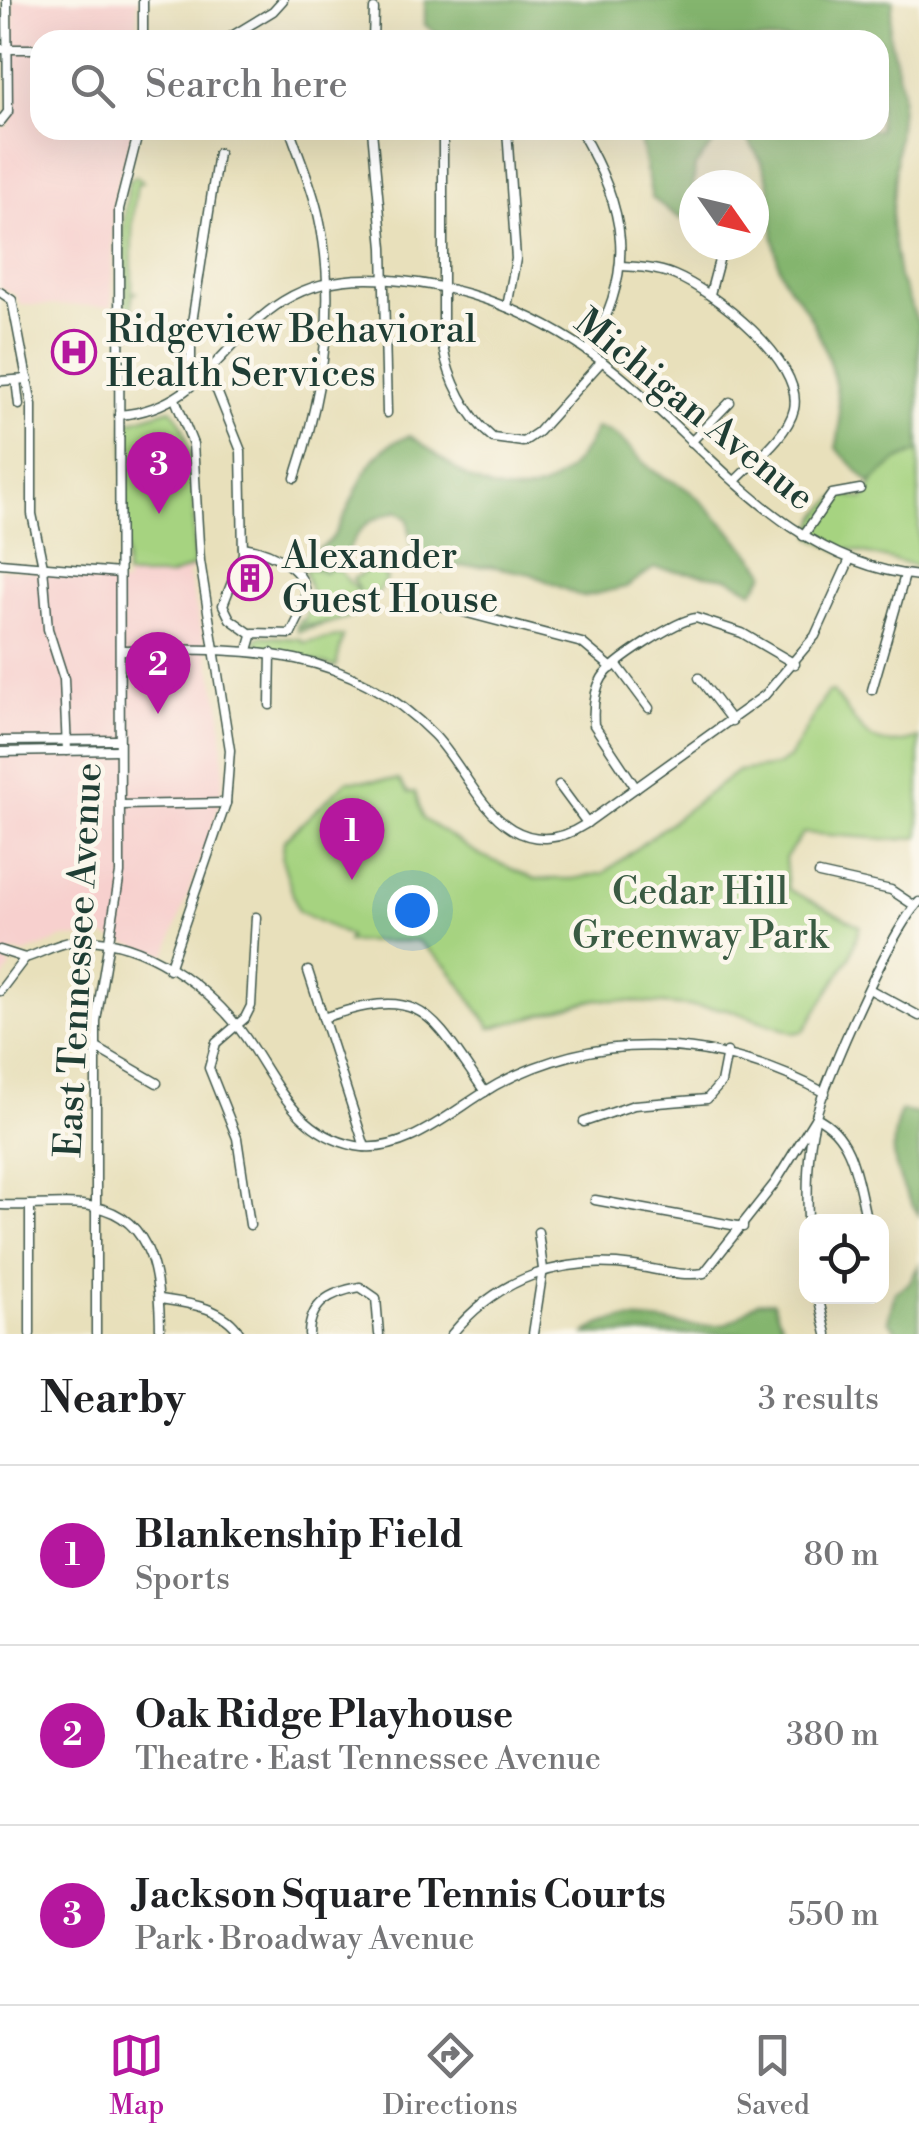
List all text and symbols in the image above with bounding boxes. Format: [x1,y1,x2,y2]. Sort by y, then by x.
search box [30,30,889,140]
icon: search [65,58,120,113]
text: Search here [145,62,348,109]
north arrow [679,170,769,260]
street label: Michigan Avenue [565,299,823,521]
place label: Ridgeview Behavioral Health Services [106,307,476,398]
hospital icon: Ridgeview Behavioral Health Services [51,329,97,375]
pin: 3 [126,432,192,514]
place label: Alexander Guest House [281,533,498,624]
building icon: Alexander Guest House [227,555,273,601]
pin: 2 [126,632,190,714]
street label: East Tennessee Avenue [45,761,113,1159]
pin: 1 [320,798,384,880]
park label: Cedar Hill Greenway Park [572,869,830,960]
your location [387,885,438,936]
map controls [799,1214,889,1304]
button: locate [799,1214,889,1304]
text: Nearby [40,1373,185,1426]
text: 3 results [758,1379,879,1419]
text: Blankenship Field [135,1512,463,1559]
text: 1 [65,1535,80,1575]
text: 80 m [804,1535,879,1575]
text: Sports [135,1559,230,1599]
text: Oak Ridge Playhouse [135,1692,513,1739]
text: 2 [62,1715,83,1755]
text: 380 m [786,1715,879,1755]
text: Theatre · East Tennessee Avenue [135,1739,601,1779]
text: Jackson Square Tennis Courts [135,1872,666,1919]
text: 3 [63,1895,82,1935]
text: 550 m [788,1895,879,1935]
text: Park · Broadway Avenue [135,1919,475,1959]
tab: Map [109,2028,164,2123]
tab: Directions [383,2028,518,2123]
tab: Saved [736,2028,810,2123]

